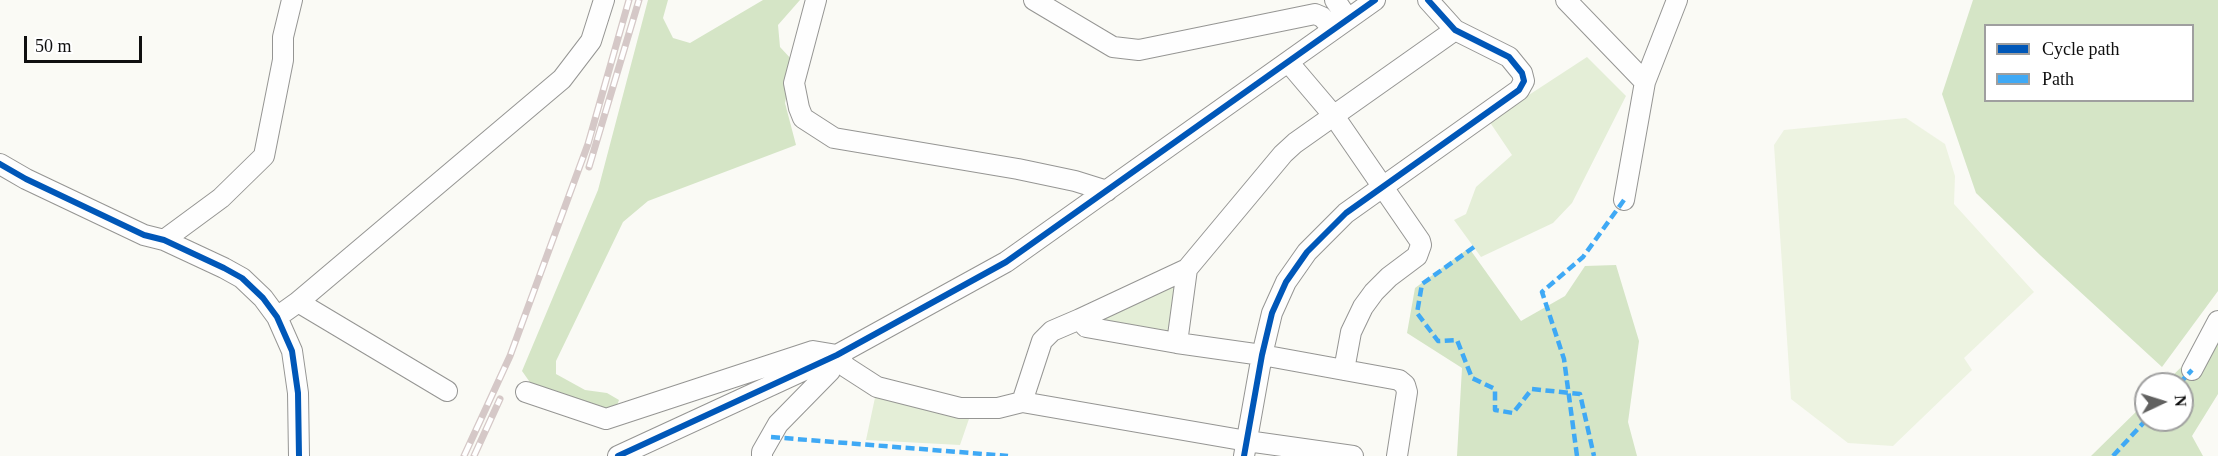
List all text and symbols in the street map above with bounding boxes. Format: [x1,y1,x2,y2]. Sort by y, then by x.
scale bar [27,24,146,62]
legend [1984,24,2194,102]
text: 50 m [35,36,72,56]
text: Cycle path [2042,39,2119,59]
text: Path [2042,69,2074,89]
north arrow [2134,372,2194,432]
text: N [2172,394,2189,407]

